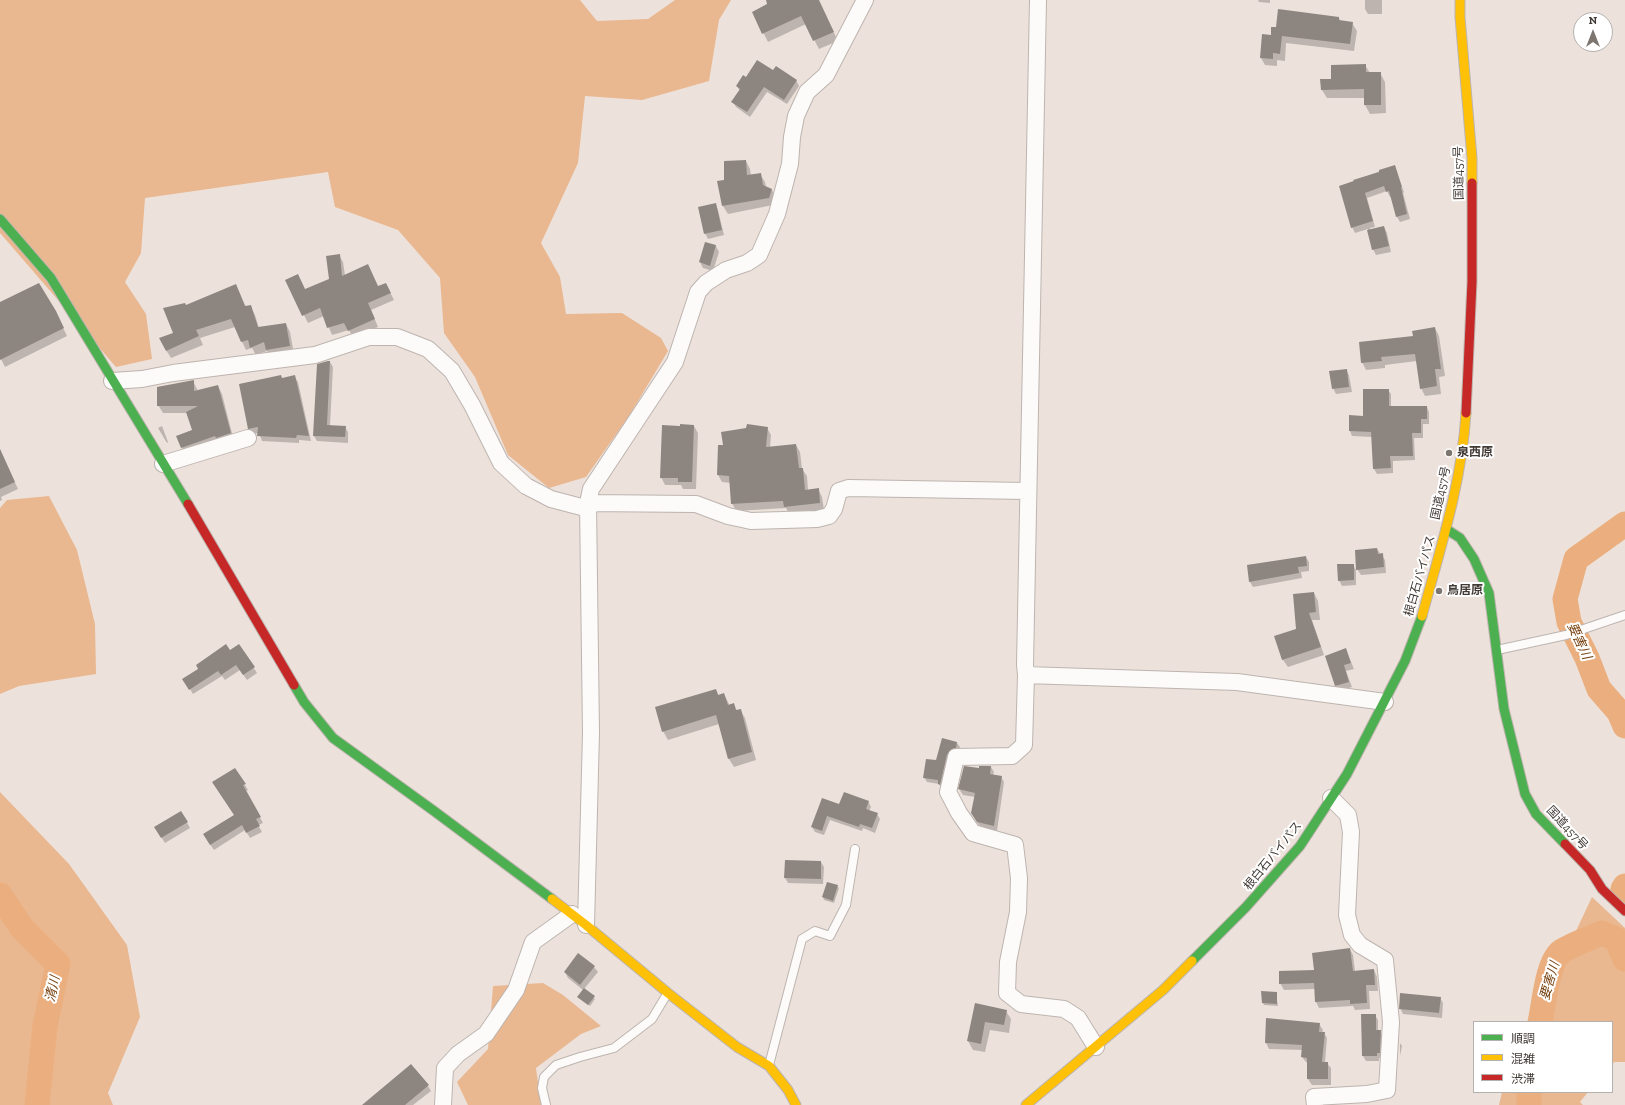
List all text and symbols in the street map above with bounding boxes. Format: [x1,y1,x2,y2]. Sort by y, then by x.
north arrow [1573,12,1613,52]
text: N [1589,14,1597,27]
street label: 国道457号 [1451,146,1467,200]
place label: 泉西原 [1457,446,1493,460]
marker: 泉西原 [1444,448,1454,458]
street label: 国道457号 [1428,465,1454,521]
street label: 根白石バイパス [1402,534,1438,618]
place label: 鳥居原 [1447,584,1483,598]
marker: 鳥居原 [1434,586,1444,596]
water label: 要害川 [1564,620,1594,662]
street label: 国道457号 [1543,803,1591,853]
street label: 根白石バイパス [1241,819,1305,893]
water label: 要害川 [1537,960,1563,1002]
water label: 清川 [43,975,63,1003]
legend [1473,1021,1613,1093]
text: 順調 [1511,1032,1535,1046]
text: 混雑 [1511,1052,1535,1066]
text: 渋滞 [1511,1072,1535,1086]

